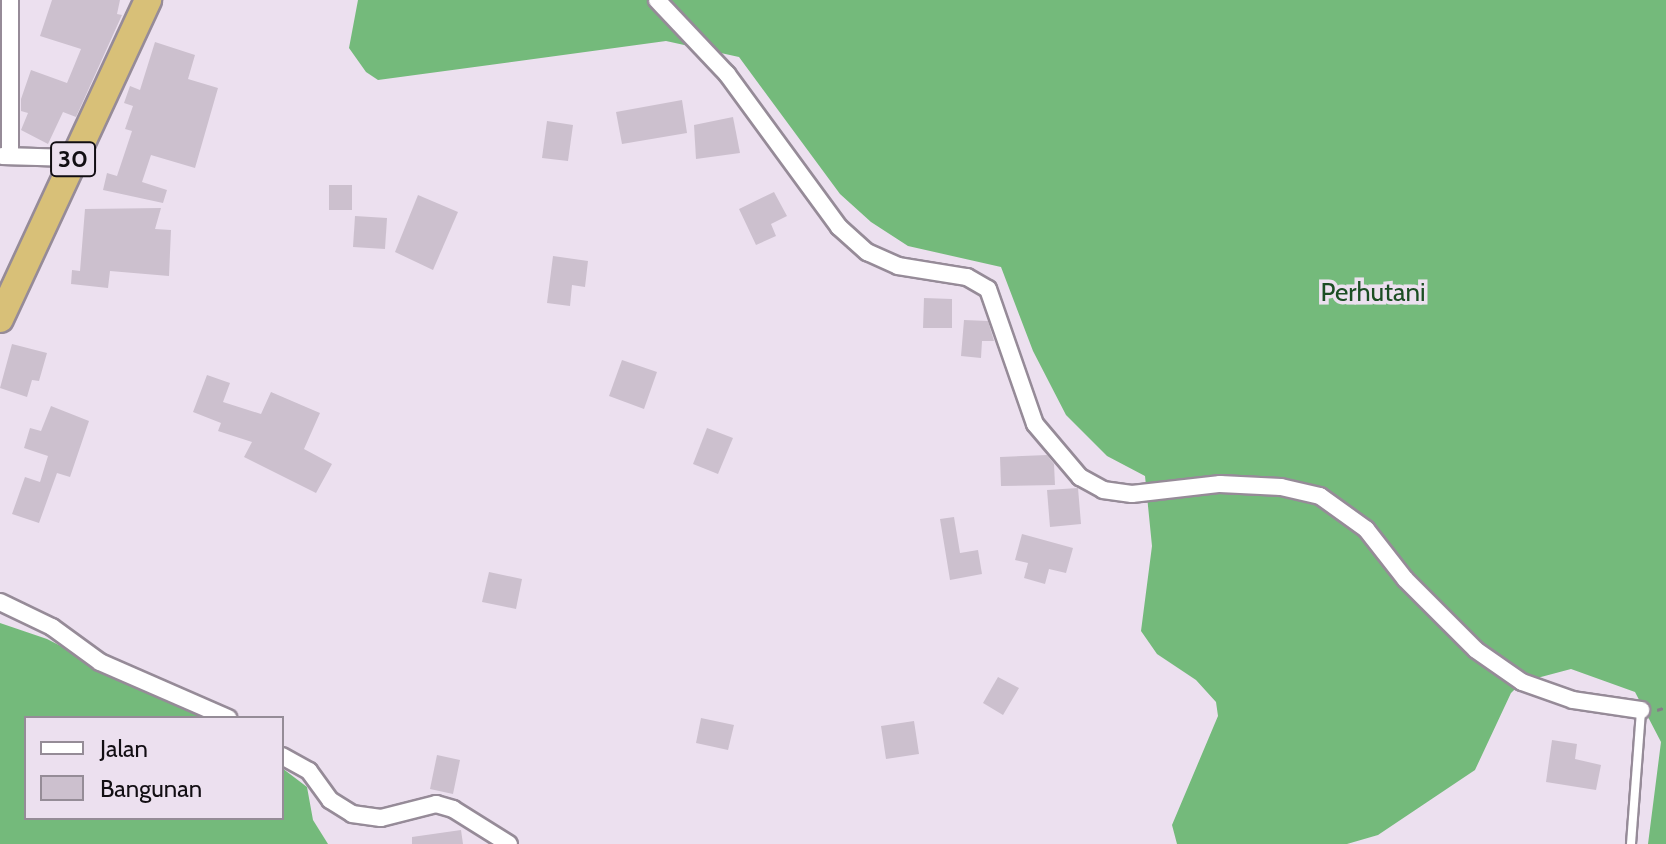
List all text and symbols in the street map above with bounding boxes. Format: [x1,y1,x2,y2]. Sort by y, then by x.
road number: 30 [49,139,97,179]
park label: Perhutani [1320,277,1426,309]
legend [24,716,284,820]
text: Jalan [100,734,148,763]
text: Bangunan [100,774,202,803]

